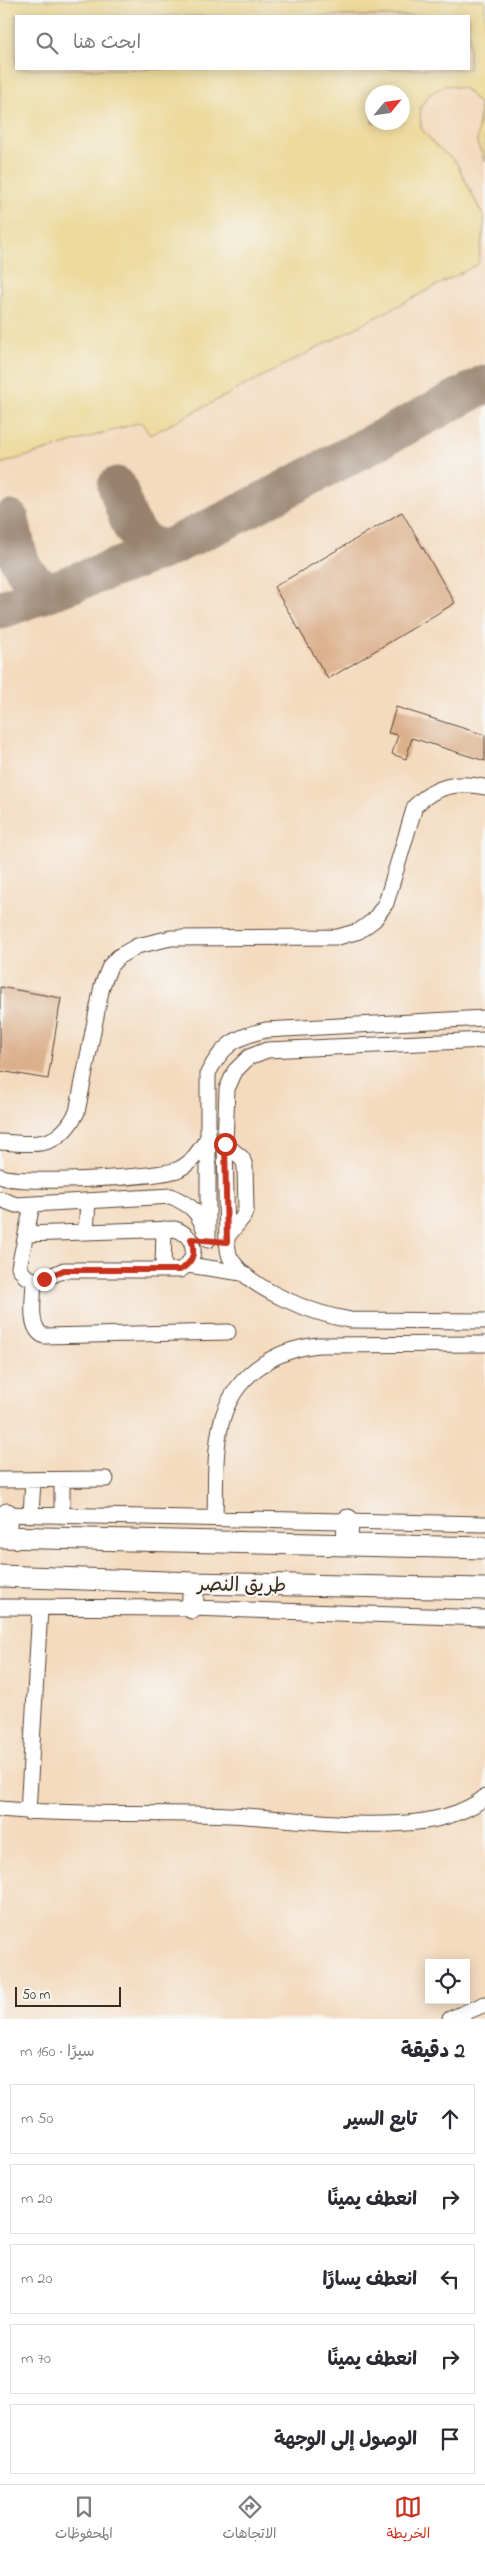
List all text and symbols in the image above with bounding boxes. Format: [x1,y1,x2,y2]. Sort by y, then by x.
search box [15,15,470,70]
icon: search [33,29,61,57]
text: ابحث هنا [73,30,141,57]
north arrow [365,85,410,130]
route start [214,1133,237,1156]
route end [33,1268,56,1291]
street label: طريق النصر [195,1571,287,1602]
map controls [425,1959,470,2004]
button: locate [425,1959,470,2004]
scale bar [15,1984,121,2007]
text: 50 m [22,1985,50,2006]
text: 2 دقيقة [401,2037,465,2067]
text: سيرًا · 160 m [20,2040,95,2064]
icon: ahead [436,2105,464,2133]
text: 50 m [21,2107,54,2131]
text: تابع السير [345,2107,417,2134]
icon: right [436,2185,464,2213]
text: 20 m [21,2187,52,2211]
text: انعطف يمينًا [327,2187,417,2214]
icon: left [436,2265,464,2293]
text: 20 m [21,2267,52,2291]
text: انعطف يسارًا [322,2267,417,2294]
icon: right [436,2345,464,2373]
text: 70 m [21,2347,51,2371]
text: انعطف يمينًا [327,2347,417,2374]
icon: arrive [436,2425,464,2453]
text: الوصول إلى الوجهة [274,2427,417,2454]
tab: المحفوظات [55,2493,113,2546]
tab: الاتجاهات [222,2493,277,2546]
tab: الخريطة [386,2493,430,2546]

